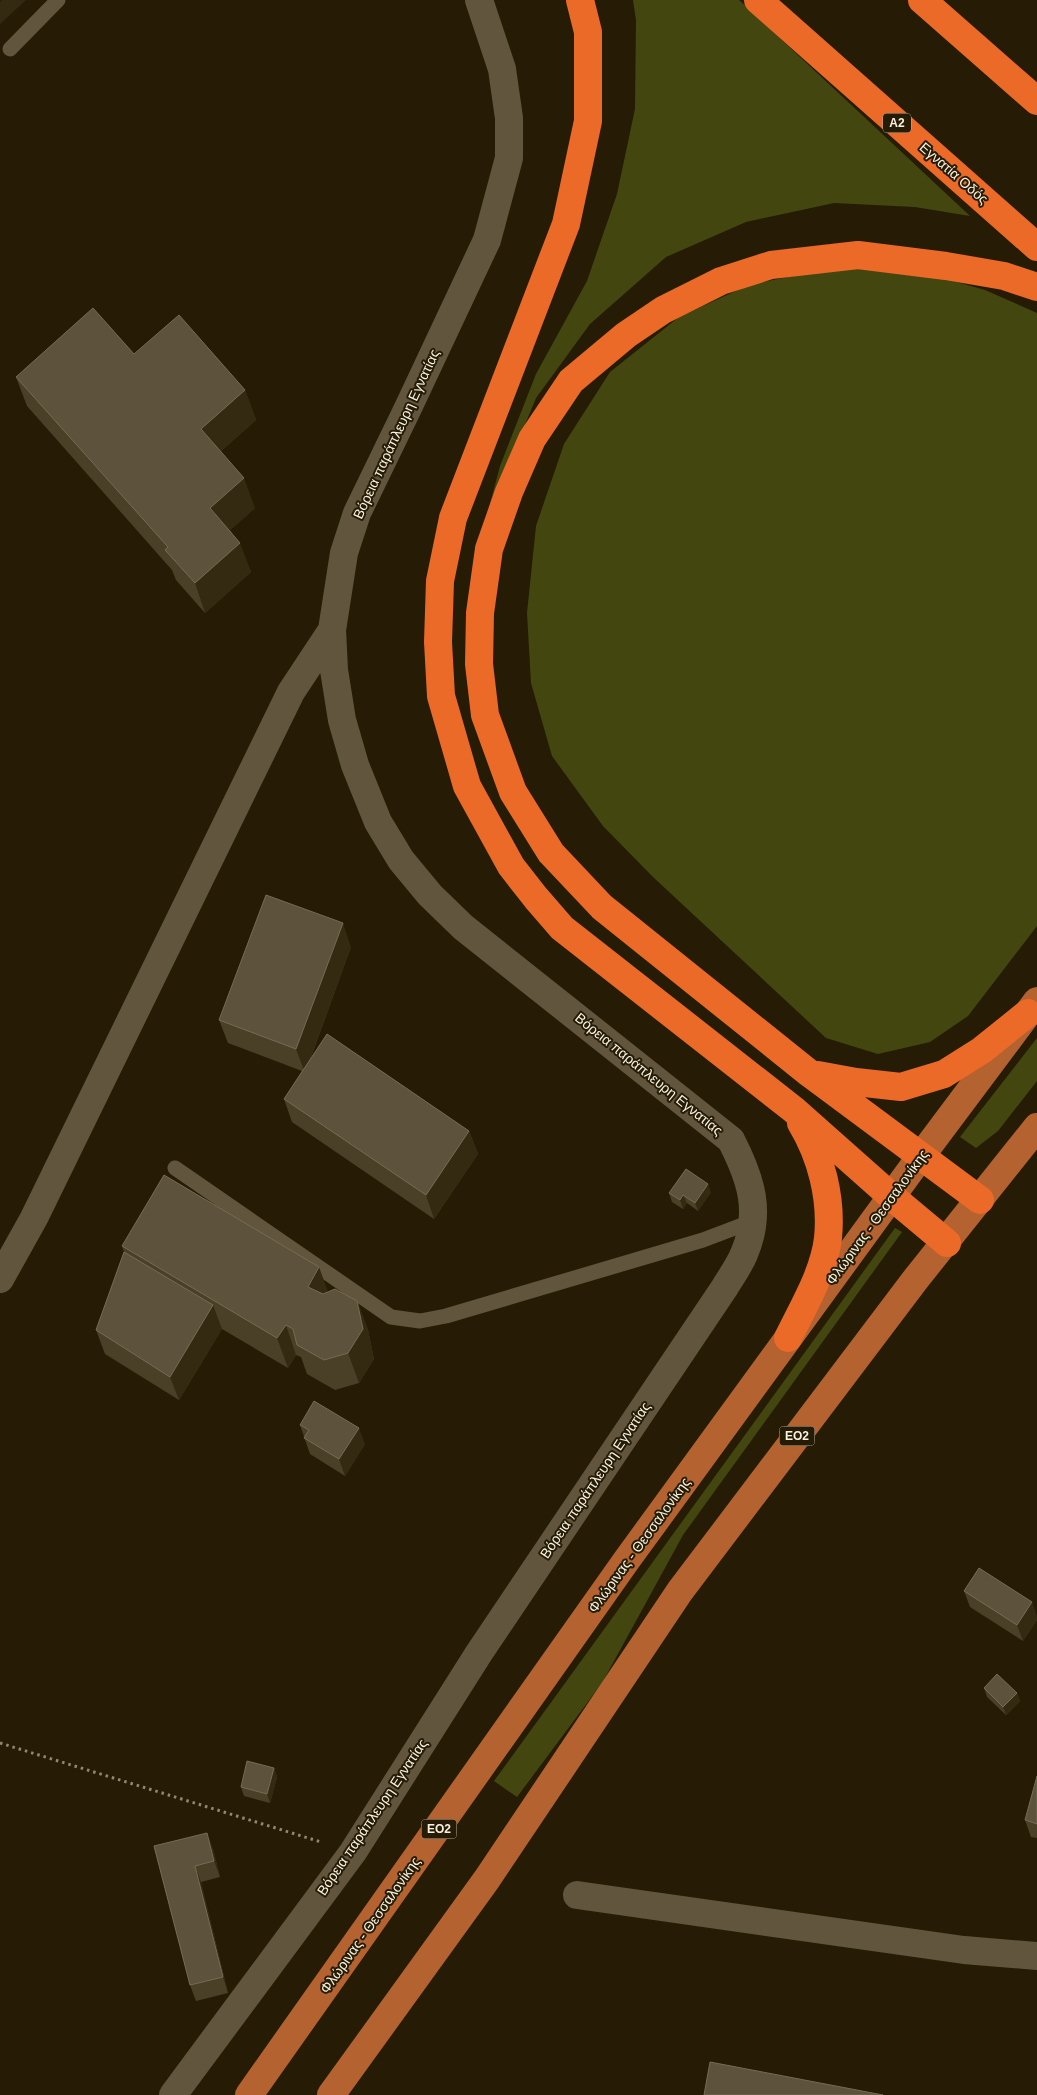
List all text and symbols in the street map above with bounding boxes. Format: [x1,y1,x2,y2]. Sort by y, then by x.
road number: Α2 [883,114,911,132]
street label: Εγνατία Οδός [917,139,992,207]
street label: Βόρεια παράπλευρη Εγνατίας [350,346,442,521]
street label: Βόρεια παράπλευρη Εγνατίας [572,1010,726,1139]
street label: Φλώρινας - Θεσσαλονίκης [823,1146,932,1288]
street label: Βόρεια παράπλευρη Εγνατίας [537,1399,654,1561]
road number: ΕΟ2 [780,1426,814,1445]
street label: Φλώρινας - Θεσσαλονίκης [585,1474,694,1616]
street label: Βόρεια παράπλευρη Εγνατίας [314,1736,431,1898]
road number: ΕΟ2 [422,1820,456,1838]
street label: Φλώρινας - Θεσσαλονίκης [317,1853,423,1996]

